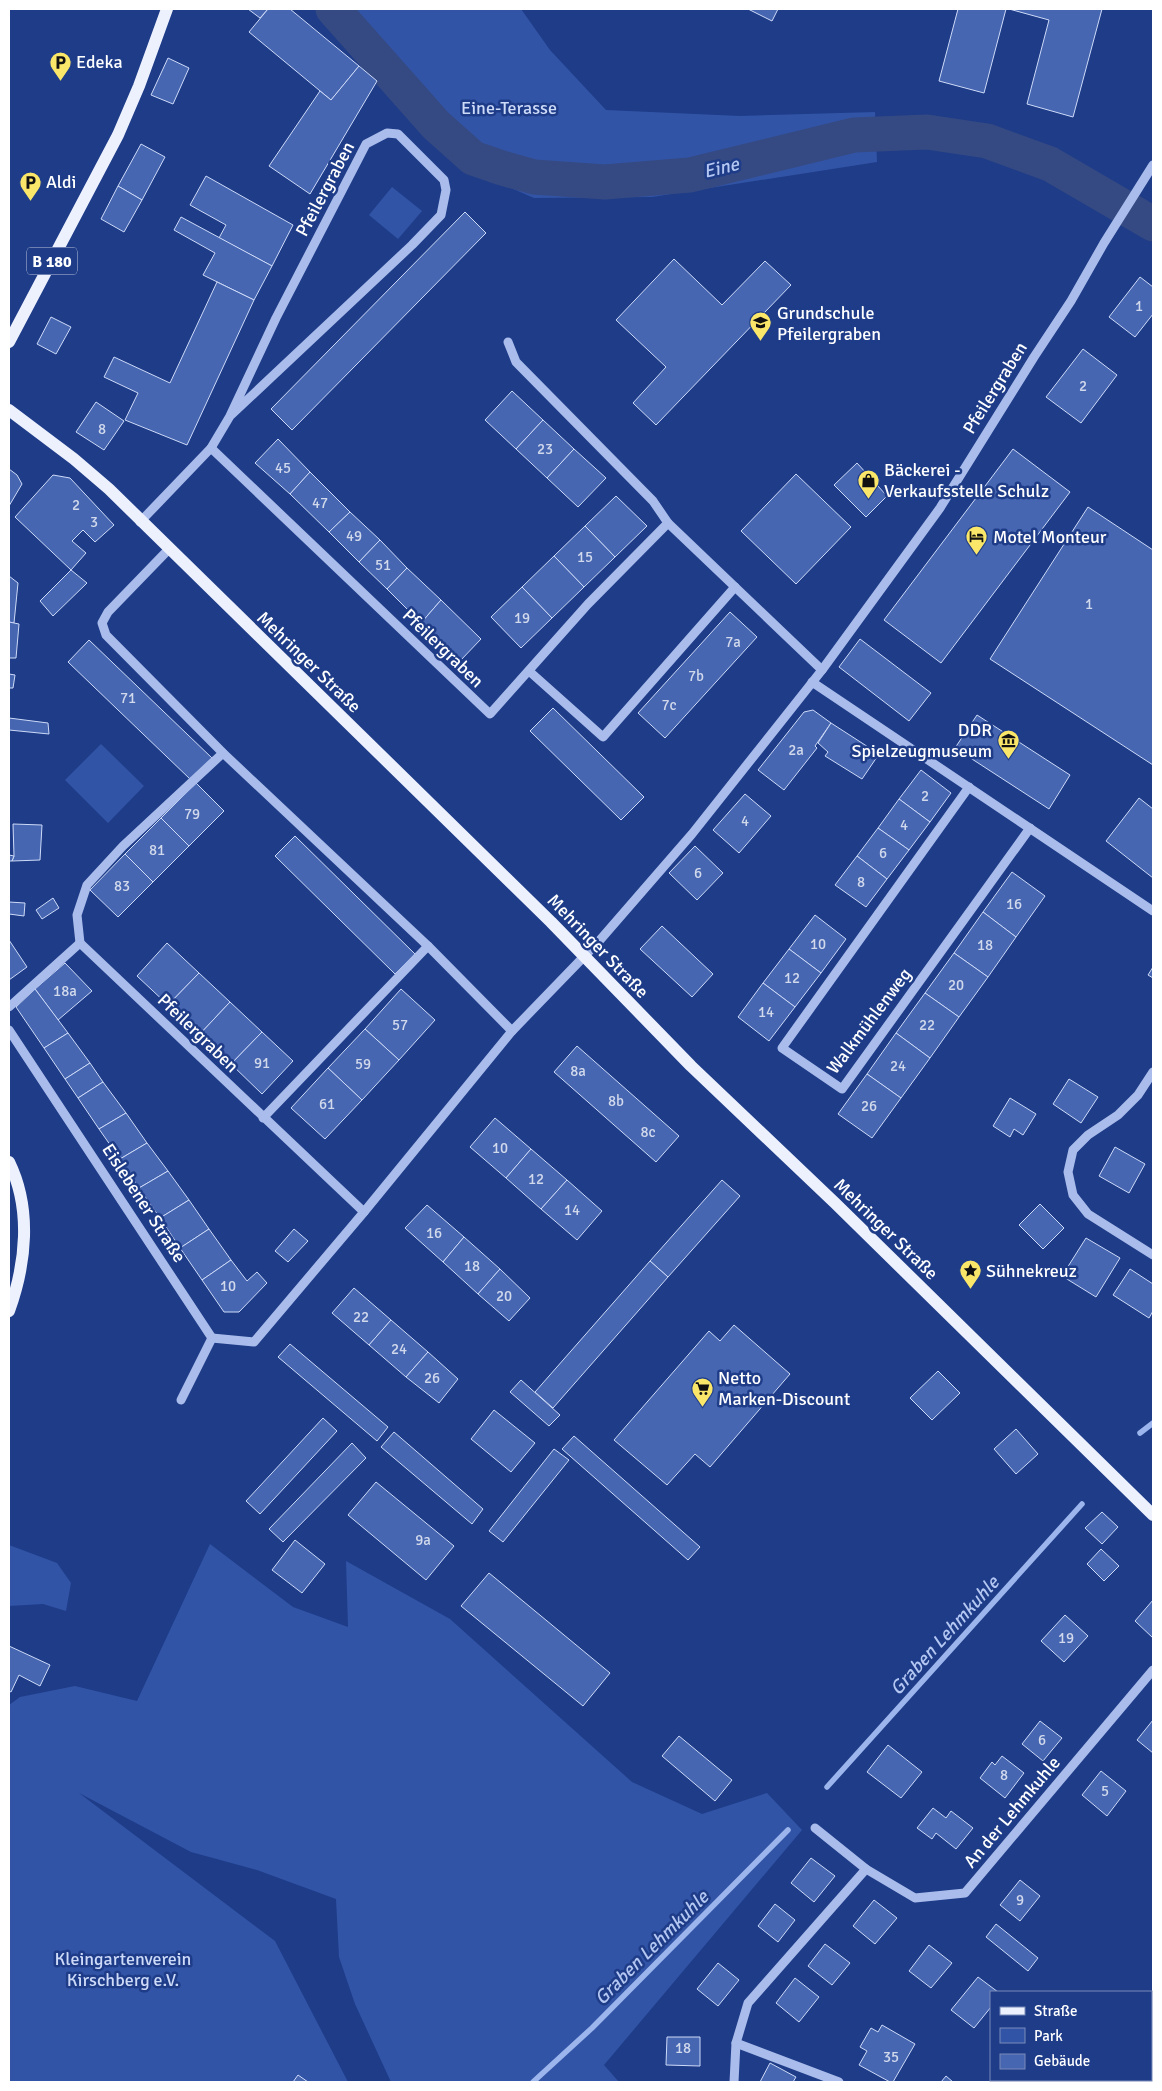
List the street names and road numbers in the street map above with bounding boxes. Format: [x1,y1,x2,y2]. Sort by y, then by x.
street label: Pfeilergraben [291,138,359,240]
road number: B 180 [27,248,77,274]
street label: Pfeilergraben [958,338,1032,438]
street label: Pfeilergraben [398,604,488,692]
street label: Mehringer Straße [252,607,366,717]
street label: Mehringer Straße [543,889,653,1003]
street label: Walkmühlenweg [822,964,916,1078]
street label: Pfeilergraben [153,989,243,1077]
street label: Eislebener Straße [97,1139,191,1267]
street label: Mehringer Straße [829,1174,943,1284]
street label: An der Lehmkuhle [959,1752,1065,1872]

